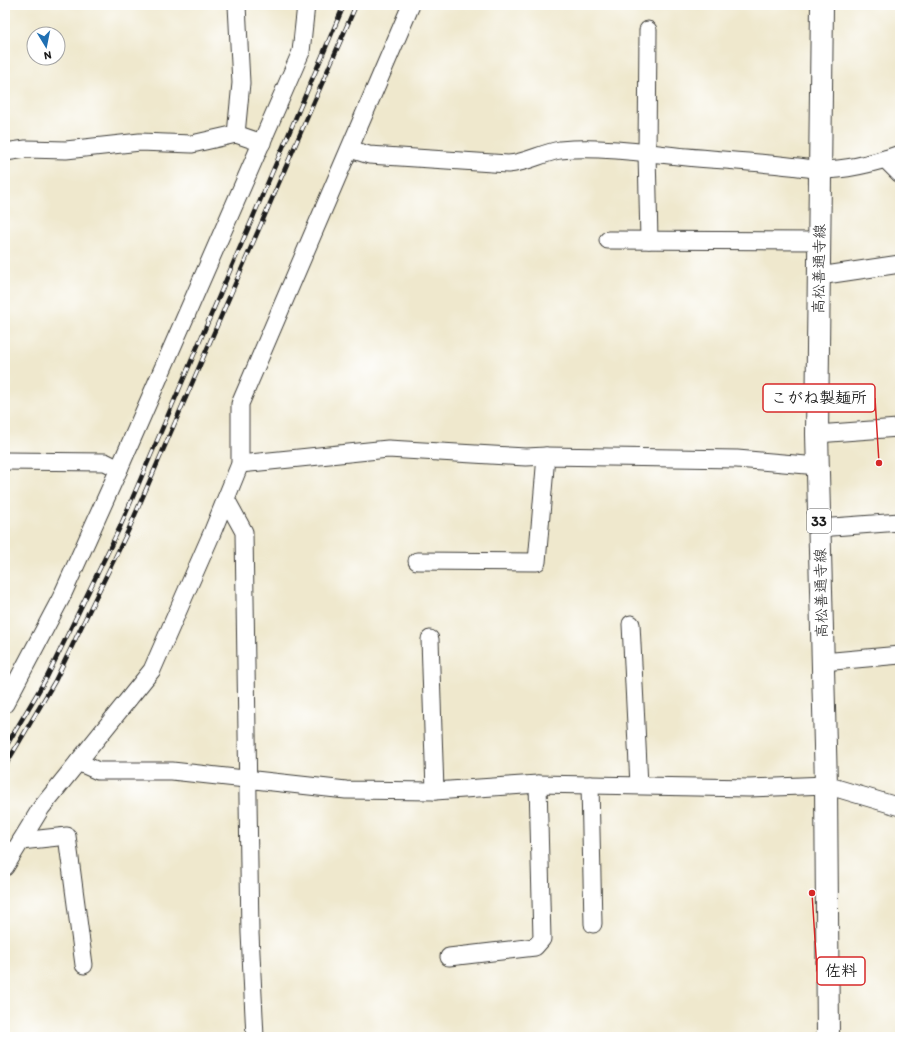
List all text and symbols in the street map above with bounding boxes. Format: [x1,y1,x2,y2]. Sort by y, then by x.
north arrow [26,26,66,66]
text: N [43,48,52,62]
street label: 高松善通寺線 [809,224,829,314]
callout: こがね製麺所 [763,384,875,412]
text: こがね製麺所 [771,388,867,407]
road number: 33 [807,509,831,533]
street label: 高松善通寺線 [811,548,831,638]
callout: 佐料 [817,957,865,985]
text: 佐料 [825,961,857,980]

